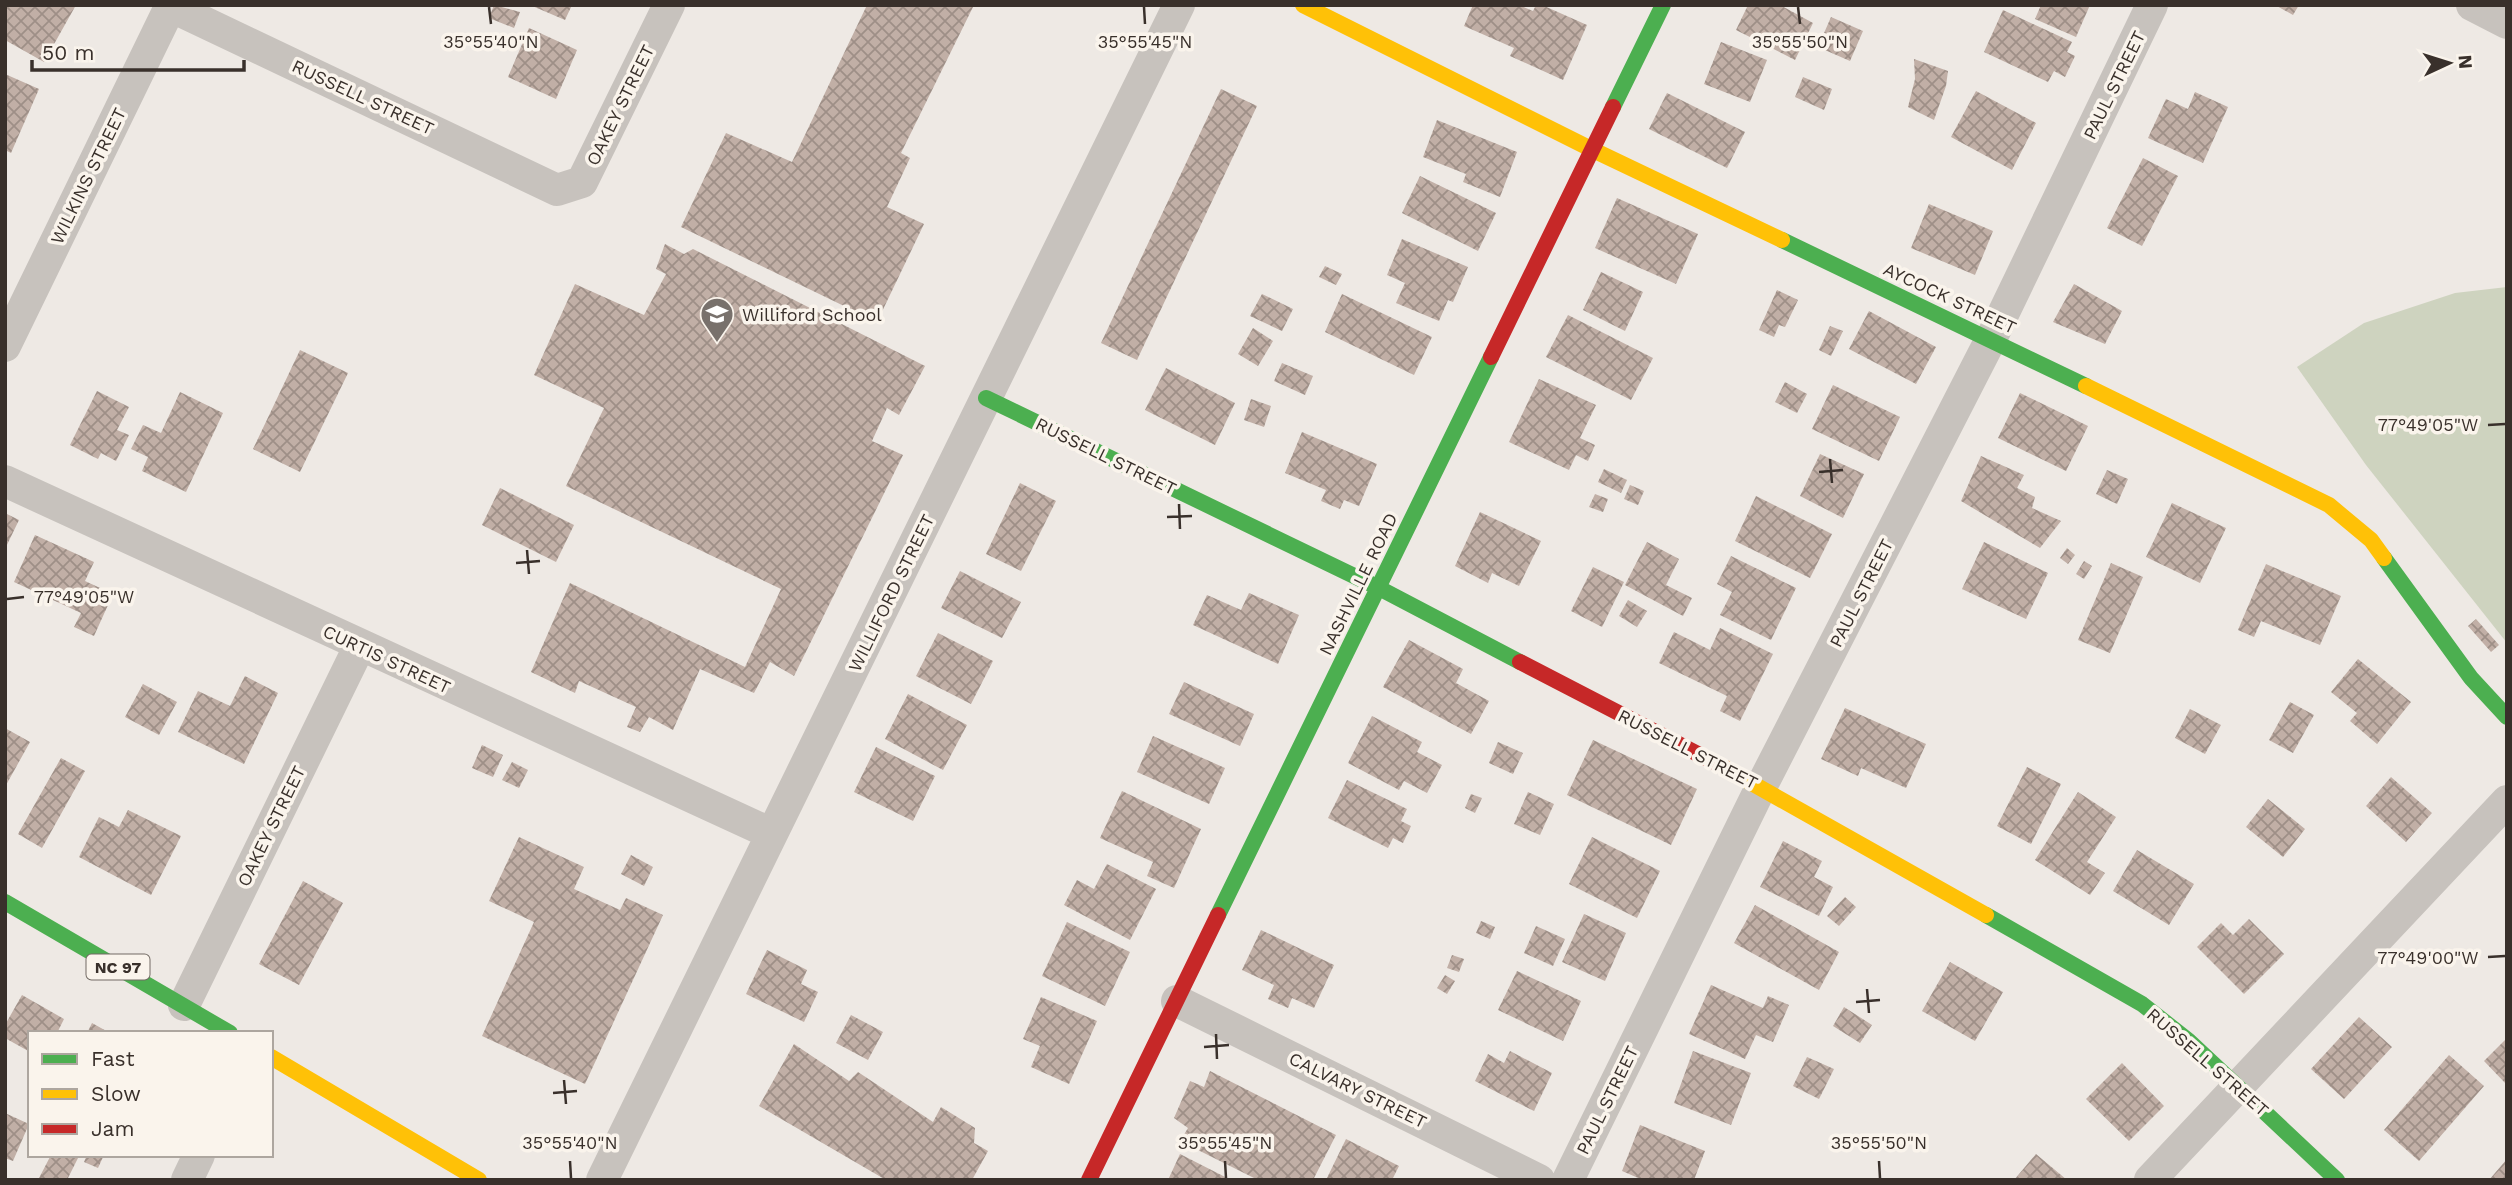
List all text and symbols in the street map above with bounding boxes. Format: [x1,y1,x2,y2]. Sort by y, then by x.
street label: PAUL STREET [2079,27,2149,143]
scale bar [32,28,243,72]
north arrow [2414,28,2484,98]
text: 35°55'40"N [443,31,539,52]
text: 35°55'45"N [1098,31,1192,52]
text: 35°55'50"N [1752,31,1848,52]
text: 50 m [42,40,94,65]
street label: OAKEY STREET [582,41,658,169]
text: N [2453,54,2477,70]
street label: RUSSELL STREET [289,55,437,139]
street label: WILKINS STREET [46,104,130,248]
street label: AYCOCK STREET [1880,258,2020,338]
school or university icon: Williford School [698,295,736,344]
place label: Williford School [742,304,882,325]
street label: RUSSELL STREET [1032,413,1180,499]
text: 77°49'05"W [2378,414,2478,435]
street label: NASHVILLE ROAD [1314,509,1402,659]
street label: WILLIFORD STREET [844,511,938,675]
street label: PAUL STREET [1825,535,1897,651]
text: 77°49'05"W [34,586,134,607]
street label: CURTIS STREET [320,620,454,698]
street label: RUSSELL STREET [1615,705,1762,793]
street label: OAKEY STREET [233,762,309,890]
text: 77°49'00"W [2377,947,2479,968]
road number: NC 97 [86,954,150,979]
street label: RUSSELL STREET [2143,1004,2273,1121]
legend [28,1031,273,1157]
street label: PAUL STREET [1572,1042,1642,1158]
text: Fast [91,1046,135,1071]
street label: CALVARY STREET [1286,1048,1430,1132]
text: Slow [91,1081,141,1106]
text: Jam [91,1116,134,1141]
text: 35°55'40"N [522,1132,618,1153]
text: 35°55'45"N [1178,1132,1272,1153]
text: 35°55'50"N [1831,1132,1927,1153]

